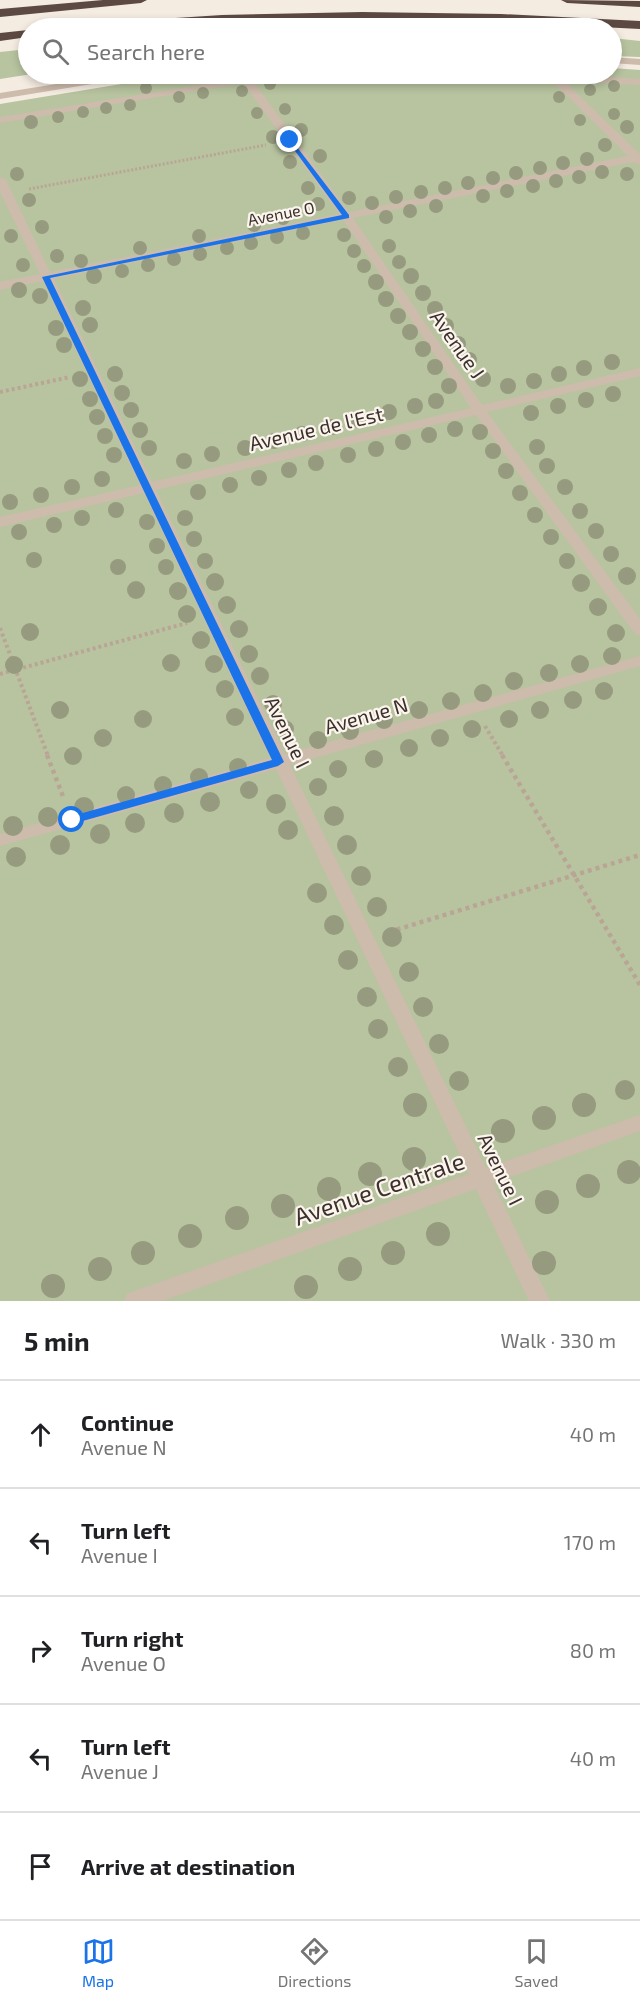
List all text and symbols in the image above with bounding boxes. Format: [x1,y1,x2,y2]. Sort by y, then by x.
search box [18,18,622,84]
icon: search [39,35,72,68]
text: Search here [87,38,205,64]
route end [276,126,302,152]
street label: Avenue O [246,197,316,229]
street label: Avenue J [426,305,490,383]
street label: Avenue de l'Est [247,401,386,455]
street label: Avenue I [260,692,316,772]
street label: Avenue N [322,692,410,738]
route start [58,806,84,832]
street label: Avenue I [473,1129,529,1209]
street label: Avenue Centrale [290,1145,468,1231]
text: 5 min [24,1325,90,1356]
text: Walk · 330 m [500,1328,616,1352]
text: Continue [81,1409,174,1435]
icon: ahead [24,1418,57,1451]
text: 40 m [570,1422,616,1446]
text: Avenue N [81,1435,167,1459]
text: Turn left [81,1517,170,1543]
icon: left [24,1526,57,1559]
text: 170 m [564,1530,616,1554]
text: Avenue I [81,1543,158,1567]
text: Turn right [81,1625,183,1651]
icon: right [24,1634,57,1667]
text: 80 m [570,1638,616,1662]
text: Avenue O [81,1651,166,1675]
text: Turn left [81,1733,170,1759]
icon: left [24,1742,57,1775]
text: 40 m [570,1746,616,1770]
text: Avenue J [81,1759,159,1783]
icon: arrive [24,1850,57,1883]
text: Arrive at destination [81,1853,295,1879]
tab: Map [82,1935,115,1990]
tab: Directions [278,1935,351,1990]
tab: Saved [515,1935,558,1990]

